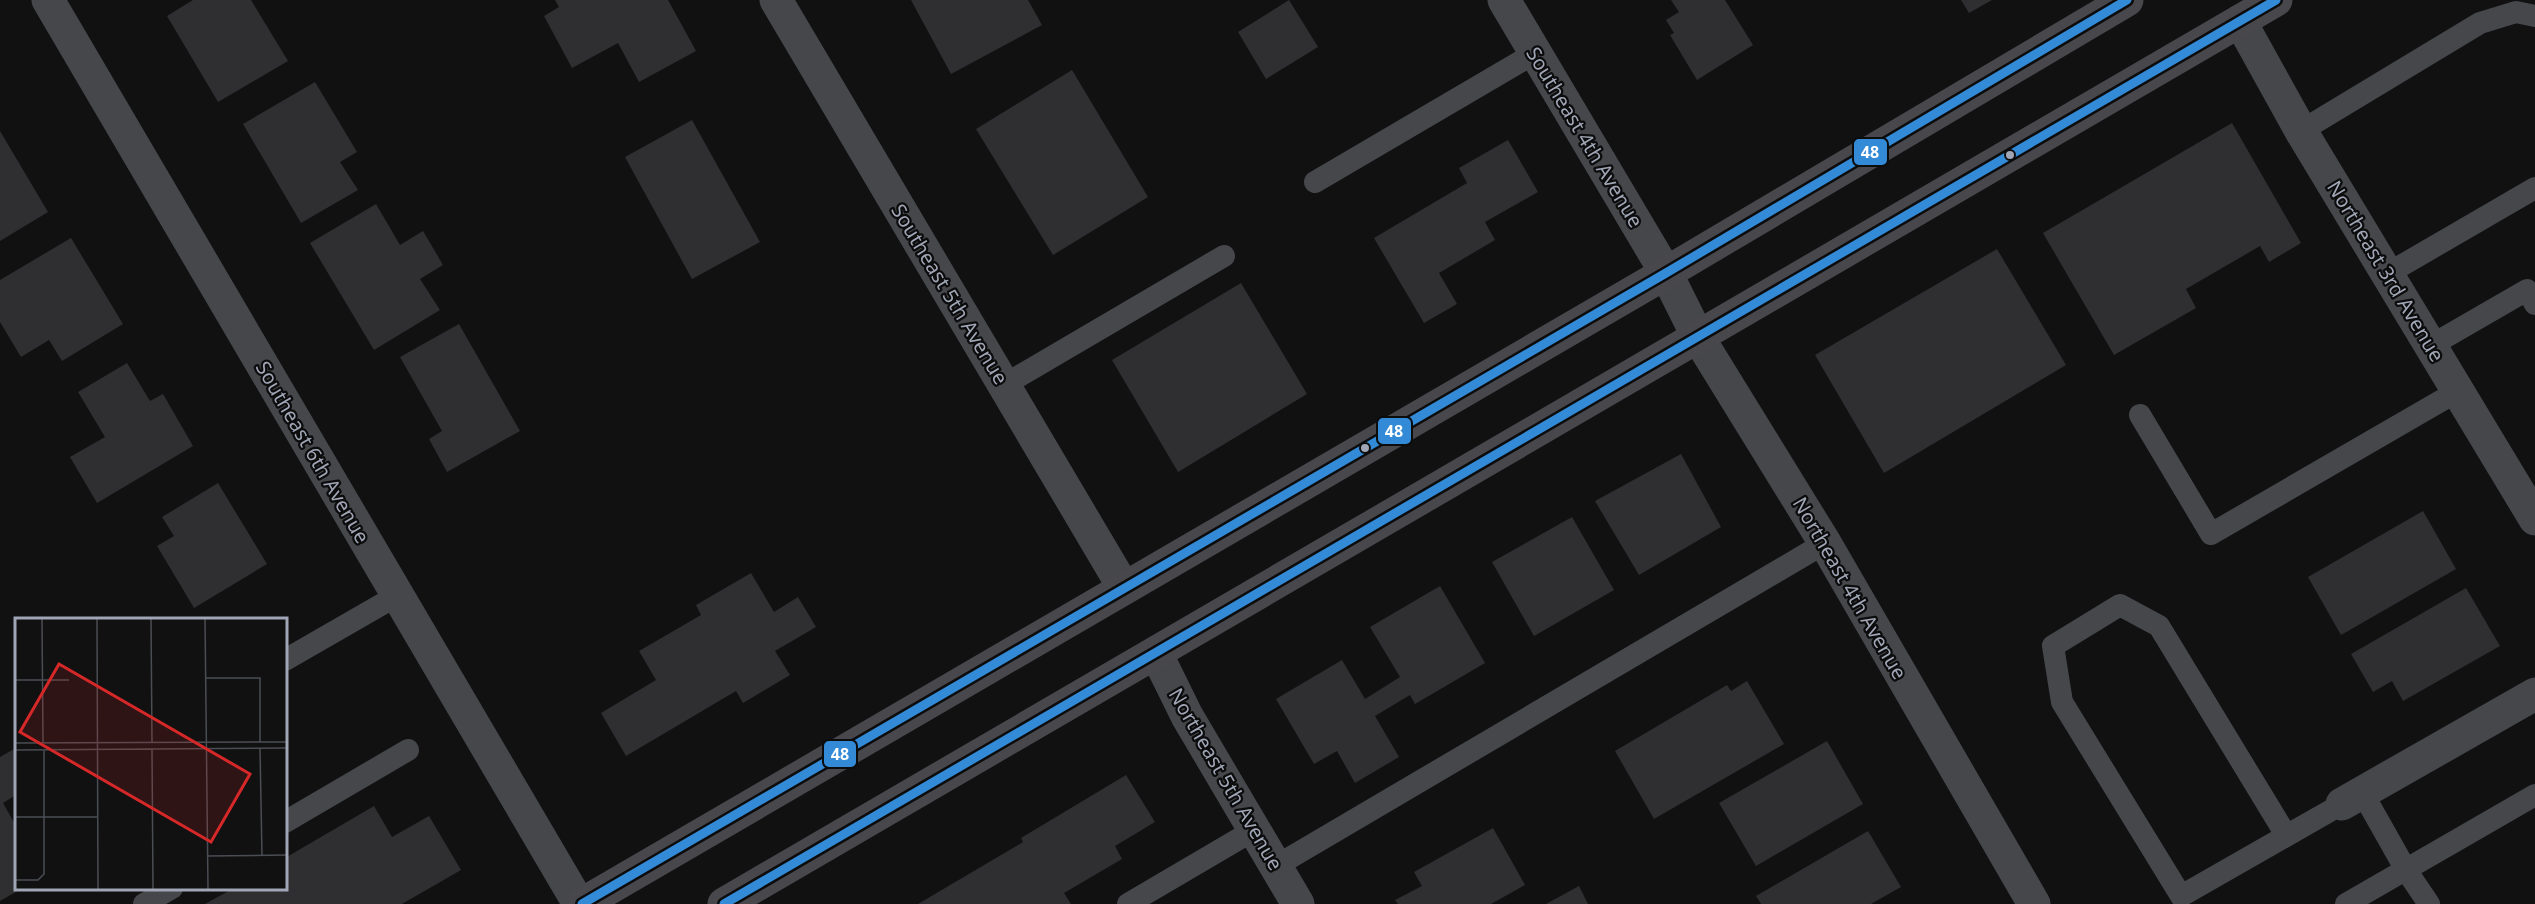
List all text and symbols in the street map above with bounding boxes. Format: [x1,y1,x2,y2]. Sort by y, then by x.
street label: Southeast 4th Avenue [1520,42,1650,232]
line badge: 48 [1853,138,1888,166]
text: 48 [1861,141,1879,163]
unlabelled marker [2004,149,2016,161]
street label: Northeast 3rd Avenue [2321,175,2451,367]
street label: Southeast 5th Avenue [885,199,1015,389]
street label: Southeast 6th Avenue [250,356,376,548]
line badge: 48 [1377,417,1412,445]
text: 48 [1385,420,1403,442]
unlabelled marker [1359,442,1371,454]
street label: Northeast 4th Avenue [1787,492,1913,684]
inset map [15,618,286,889]
street label: Northeast 5th Avenue [1163,683,1289,875]
line badge: 48 [823,740,857,768]
text: 48 [831,743,849,765]

